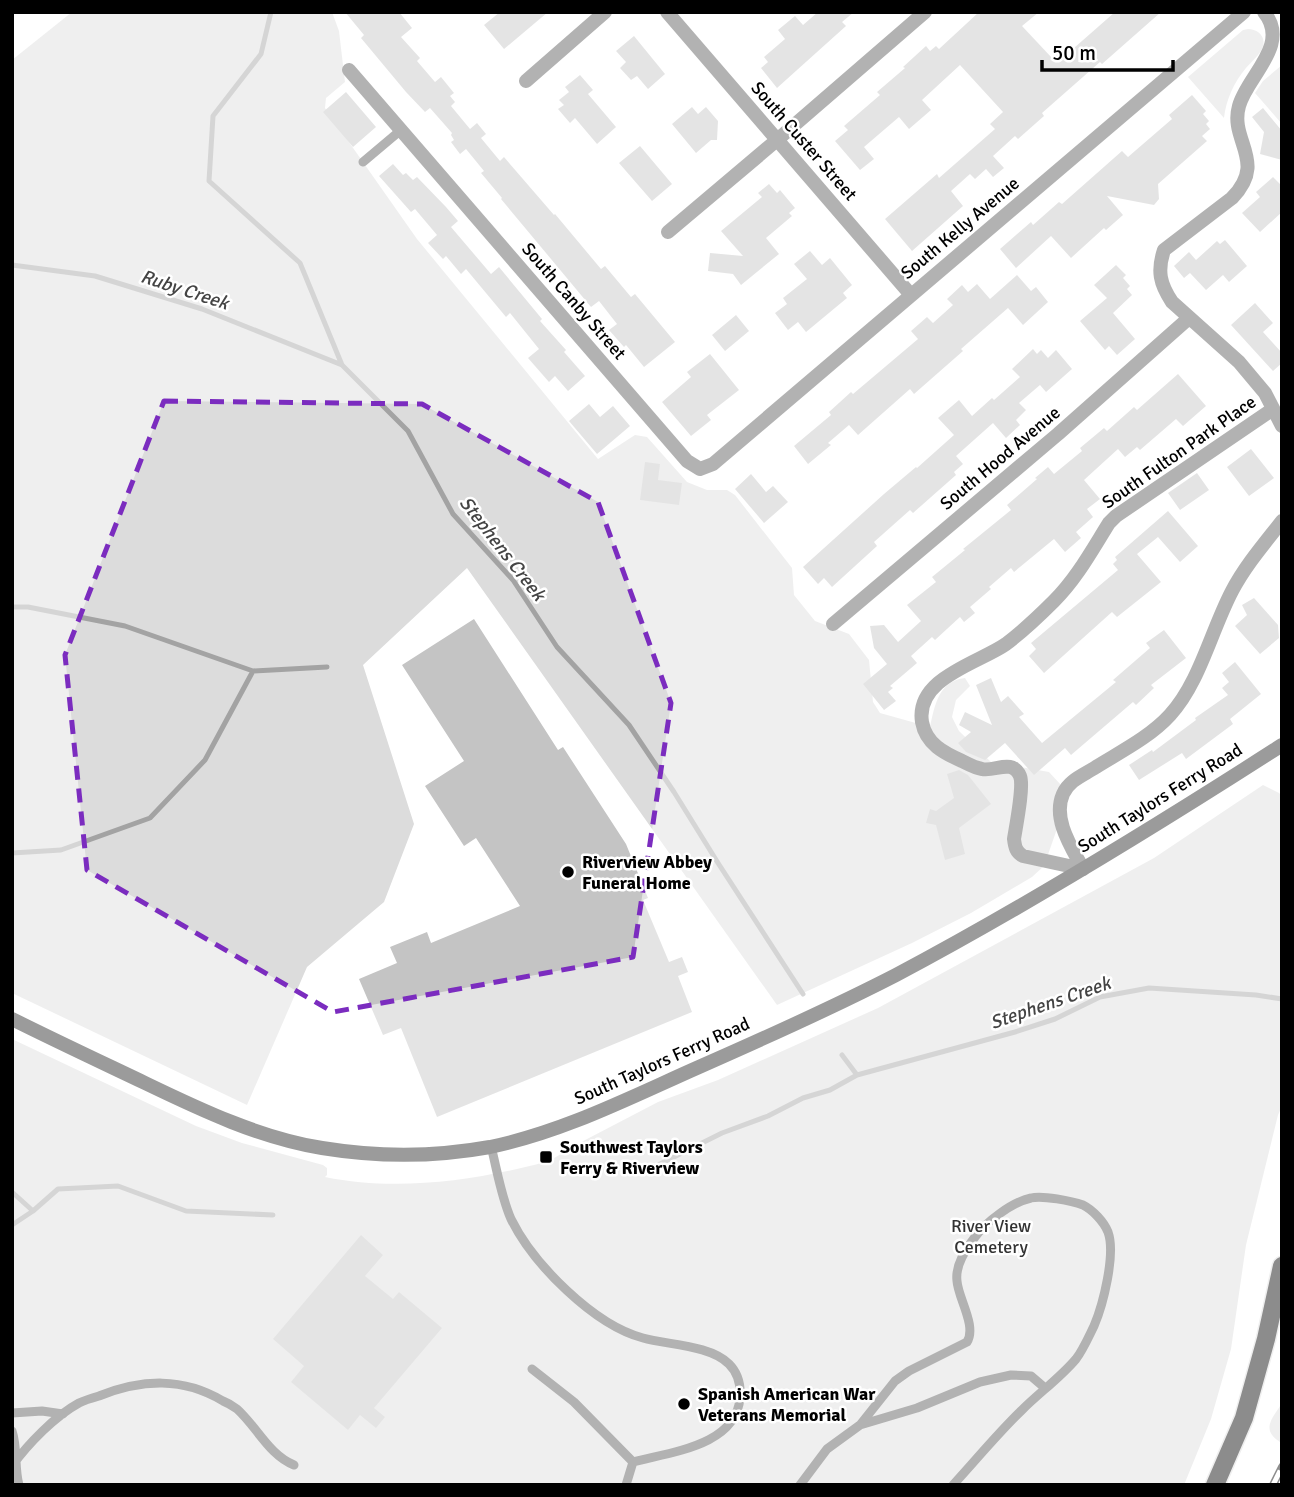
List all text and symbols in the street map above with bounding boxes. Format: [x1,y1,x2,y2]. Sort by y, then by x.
scale bar [1042,28,1173,72]
text: 50 m [1052,40,1096,66]
street label: South Custer Street [746,77,862,205]
street label: South Kelly Avenue [896,172,1024,284]
street label: South Canby Street [517,238,631,364]
water label: Ruby Creek [138,264,233,316]
street label: South Fulton Park Place [1098,391,1260,513]
street label: South Hood Avenue [935,401,1065,515]
water label: Stephens Creek [454,492,551,607]
street label: South Taylors Ferry Road [1074,738,1246,858]
place label: Riverview Abbey Funeral Home [582,851,712,894]
marker: Riverview Abbey Funeral Home [560,864,576,880]
water label: Stephens Creek [987,971,1115,1035]
street label: South Taylors Ferry Road [571,1012,753,1110]
place label: Southwest Taylors Ferry & Riverview [560,1136,703,1179]
marker: Southwest Taylors Ferry & Riverview [538,1149,554,1165]
park label: River View Cemetery [951,1215,1031,1258]
place label: Spanish American War Veterans Memorial [698,1383,876,1426]
marker: Spanish American War Veterans Memorial [676,1396,692,1412]

